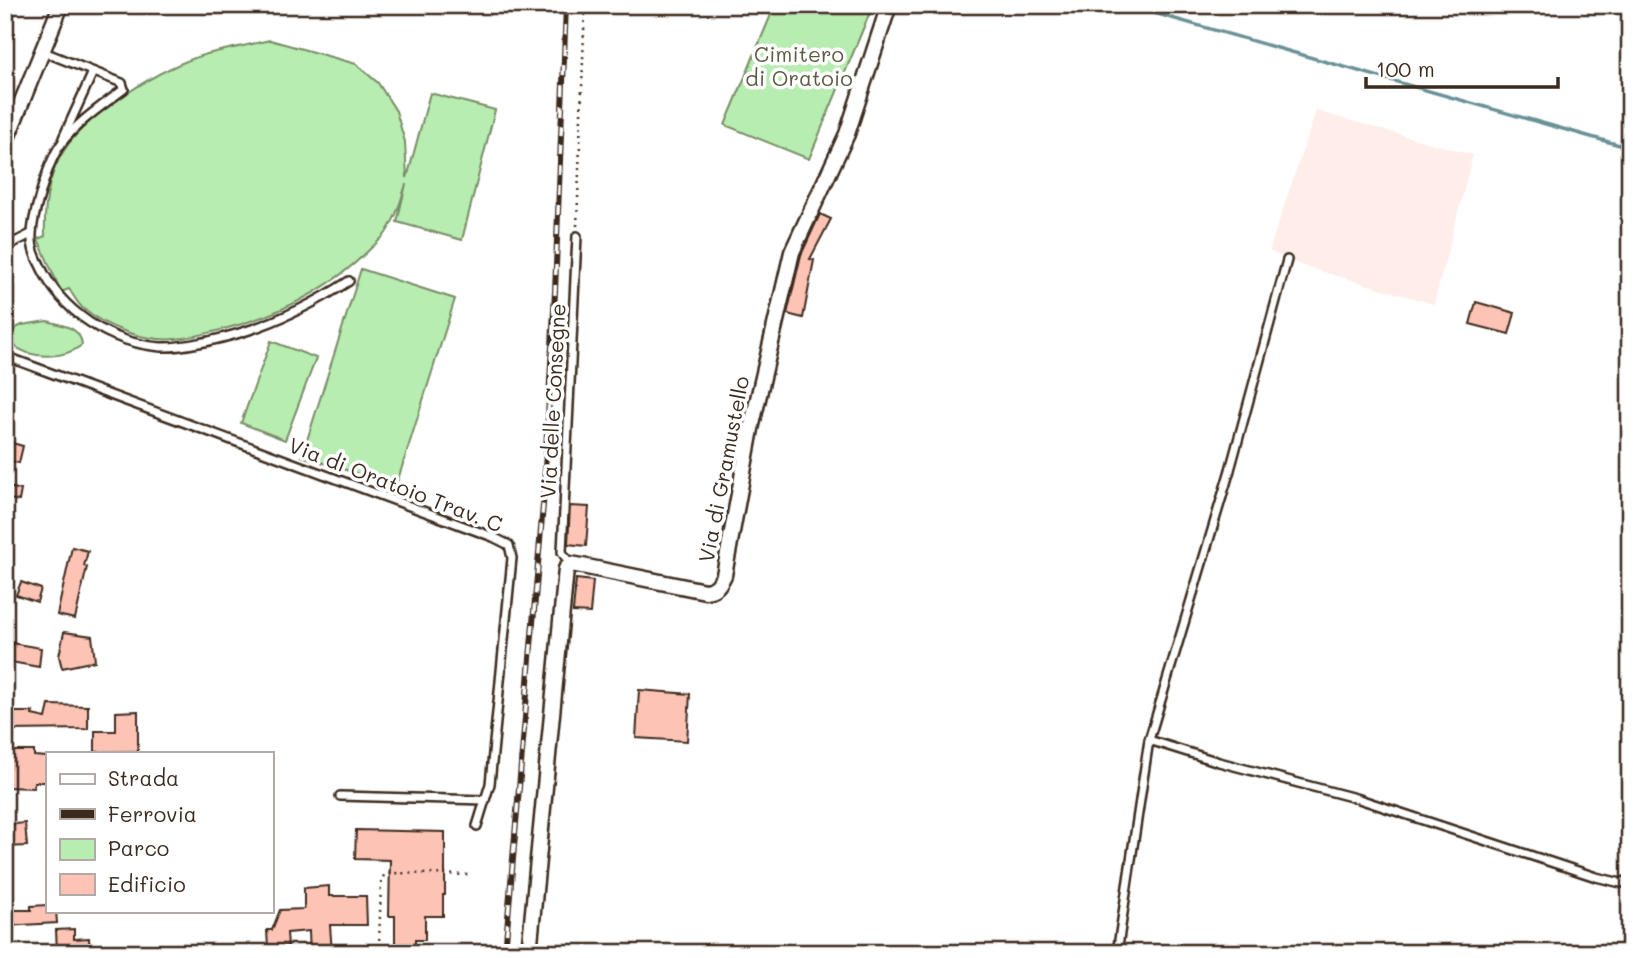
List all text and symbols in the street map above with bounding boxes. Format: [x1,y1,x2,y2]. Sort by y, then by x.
park label: Cimitero di Oratoio [745,40,853,91]
scale bar [1366,46,1558,90]
text: 100 m [1376,55,1435,82]
street label: Via delle Consegne [533,303,571,499]
street label: Via di Gramustello [692,374,754,564]
street label: Via di Oratoio Trav. C [285,431,507,537]
legend [46,752,273,912]
text: Strada [108,764,179,791]
text: Ferrovia [108,800,197,827]
text: Parco [108,834,169,861]
text: Edificio [108,870,186,897]

